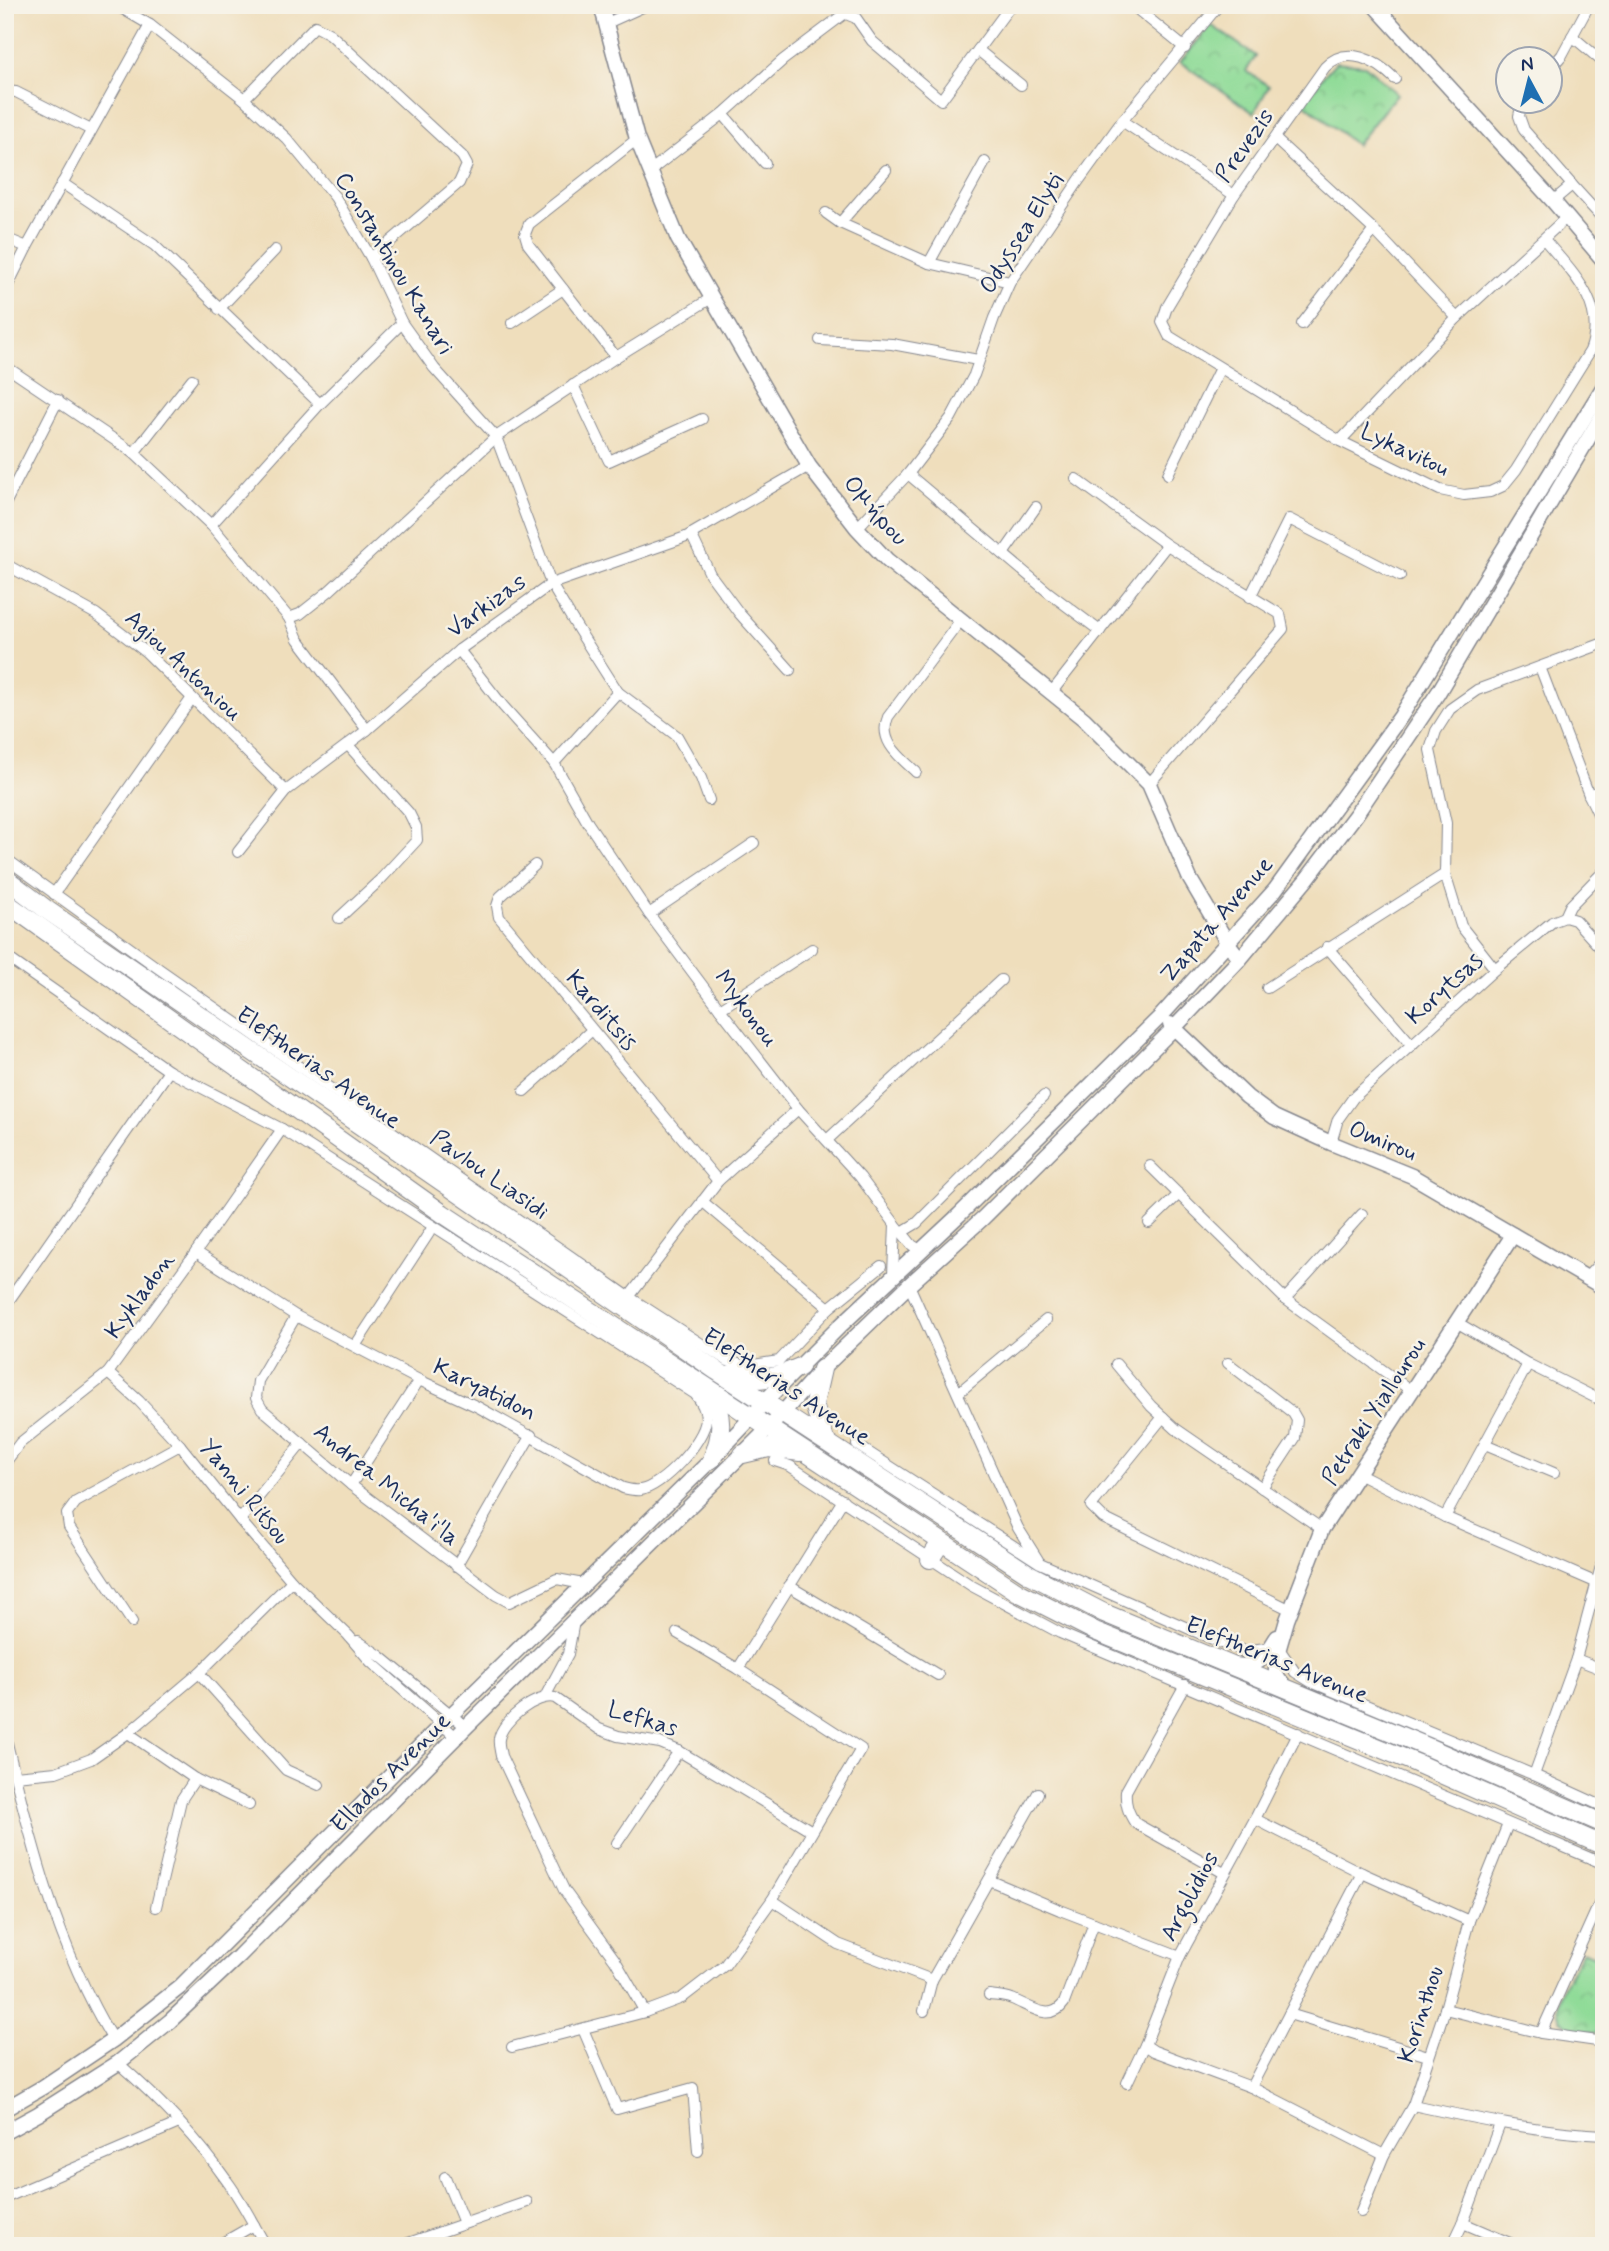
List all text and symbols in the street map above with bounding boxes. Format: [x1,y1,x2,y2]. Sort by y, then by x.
north arrow [1494,46,1564,116]
text: N [1519,51,1535,78]
street label: Prevezis [1209,103,1282,189]
street label: Constantinou Kanari [327,167,461,361]
street label: Odyssea Elyti [973,167,1072,300]
street label: Lykavitou [1355,416,1454,485]
street label: Ομήρου [836,469,914,553]
street label: Varkizas [441,567,533,646]
street label: Agiou Antoniou [118,604,248,729]
street label: Zapata Avenue [1154,850,1281,990]
street label: Korytsas [1400,946,1490,1032]
street label: Karditsis [558,964,644,1058]
street label: Mykonou [707,964,785,1054]
street label: Eleftherias Avenue [230,1000,407,1137]
street label: Omirou [1344,1114,1421,1169]
street label: Pavlou Liasidi [424,1123,555,1227]
street label: Kykladon [98,1246,182,1345]
street label: Eleftherias Avenue [696,1321,876,1453]
street label: Petraki Yiallourou [1315,1332,1434,1492]
street label: Karyatidon [428,1352,541,1429]
street label: Andrea Micha'i'la [307,1417,465,1554]
street label: Yanni Ritsou [192,1433,296,1551]
street label: Eleftherias Avenue [1181,1610,1373,1711]
street label: Lefkas [604,1694,682,1745]
street label: Ellados Avenue [324,1706,458,1840]
street label: Argolidios [1154,1846,1230,1948]
street label: Korinthou [1391,1962,1452,2067]

